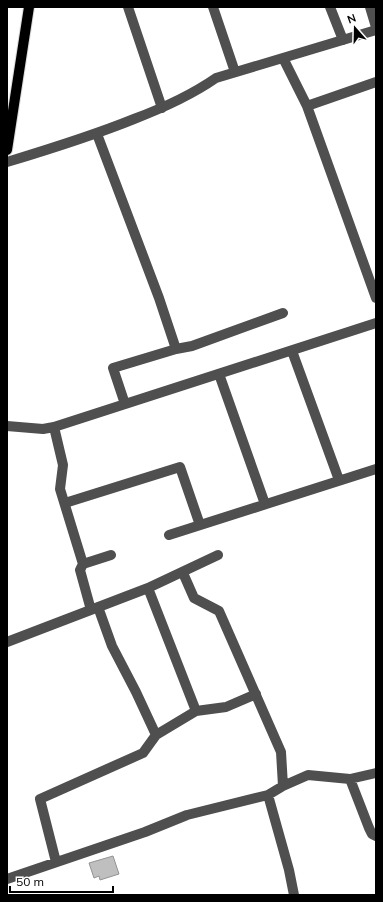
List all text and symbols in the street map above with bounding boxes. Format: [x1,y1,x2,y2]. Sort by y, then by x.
north arrow [335,8,375,48]
text: N [345,11,358,27]
scale bar [10,868,113,894]
text: 50 m [16,874,44,889]

